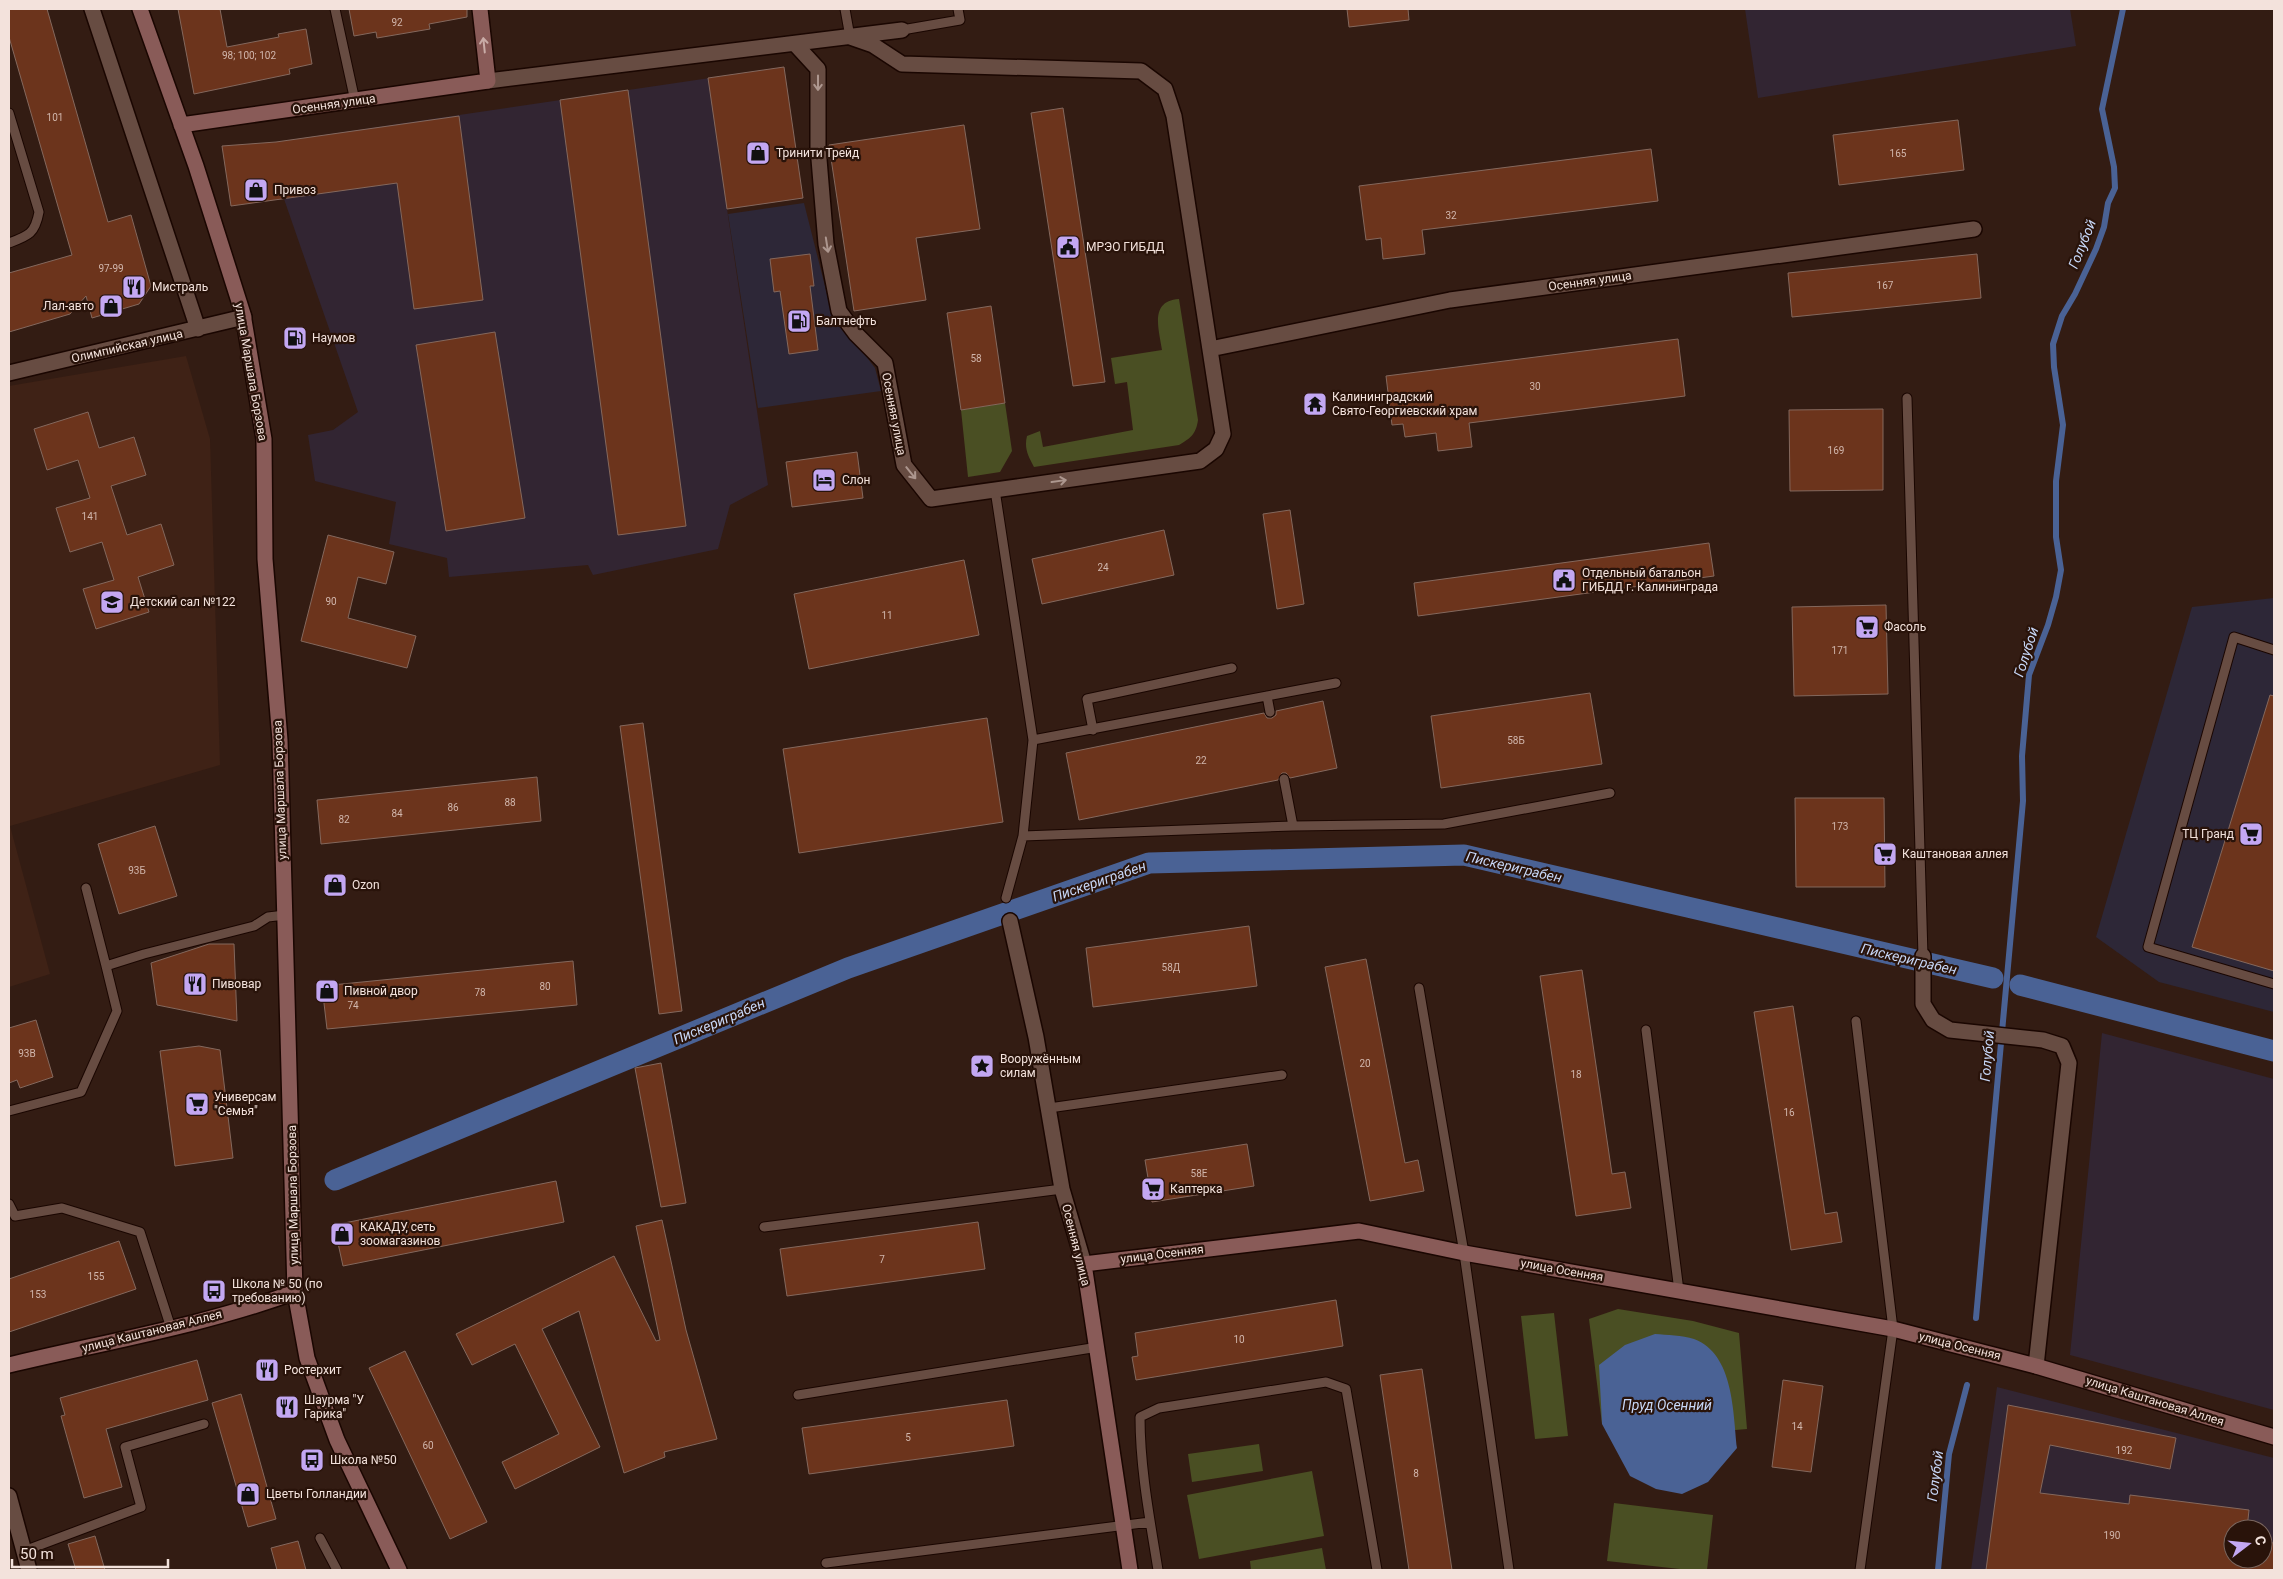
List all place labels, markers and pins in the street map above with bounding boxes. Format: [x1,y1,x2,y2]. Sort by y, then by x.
shop icon: Тринити Трейд [745,140,771,166]
place label: Тринити Трейд [776,146,859,160]
shop icon: Привоз [243,177,269,203]
place label: Привоз [274,183,316,197]
public building icon: МРЭО ГИБДД [1055,234,1081,260]
place label: МРЭО ГИБДД [1086,240,1164,254]
restaurant icon: Мистраль [121,274,147,300]
place label: Мистраль [152,280,208,294]
shop icon: Лал-авто [98,293,124,319]
place label: Лал-авто [43,299,94,313]
fuel station icon: Балтнефть [786,308,812,334]
place label: Балтнефть [816,314,877,328]
fuel station icon: Наумов [282,325,308,351]
place label: Наумов [312,331,355,345]
place label: Калининградский Свято-Георгиевский храм [1332,390,1477,418]
temple icon: Калининградский Свято-Георгиевский храм [1302,391,1328,417]
hotel icon: Слон [811,467,837,493]
place label: Слон [842,473,871,487]
place label: Отдельный батальон ГИБДД г. Калининграда [1582,566,1718,594]
public building icon: Отдельный батальон ГИБДД г. Калининграда [1551,567,1577,593]
school or university icon: Детский сал №122 [99,589,125,615]
place label: Детский сал №122 [130,595,236,609]
supermarket icon: Фасоль [1854,614,1880,640]
place label: Фасоль [1884,620,1926,634]
supermarket icon: ТЦ Гранд [2238,821,2264,847]
place label: ТЦ Гранд [2182,827,2234,841]
supermarket icon: Каштановая аллея [1872,841,1898,867]
place label: Каштановая аллея [1902,847,2008,861]
shop icon: Ozon [322,872,348,898]
place label: Ozon [352,878,380,892]
restaurant icon: Пивовар [182,971,208,997]
place label: Пивовар [212,977,262,991]
shop icon: Пивной двор [314,978,340,1004]
place label: Пивной двор [344,984,418,998]
place label: Вооружённым силам [1000,1052,1081,1080]
place icon: Вооружённым силам [969,1053,995,1079]
place label: Универсам "Семья" [214,1090,276,1118]
supermarket icon: Универсам "Семья" [184,1091,210,1117]
supermarket icon: Каптерка [1140,1176,1166,1202]
place label: Каптерка [1170,1182,1223,1196]
place label: КАКАДУ, сеть зоомагазинов [360,1220,441,1248]
shop icon: КАКАДУ, сеть зоомагазинов [329,1221,355,1247]
place label: Школа № 50 (по требованию) [232,1277,323,1305]
bus stop icon: Школа № 50 (по требованию) [201,1278,227,1304]
restaurant icon: Ростерхит [254,1357,280,1383]
place label: Ростерхит [284,1363,342,1377]
place label: Шаурма "У Гарика" [304,1393,364,1421]
restaurant icon: Шаурма "У Гарика" [274,1394,300,1420]
bus stop icon: Школа №50 [299,1447,325,1473]
place label: Школа №50 [330,1453,397,1467]
shop icon: Цветы Голландии [235,1481,261,1507]
place label: Цветы Голландии [266,1487,367,1501]

